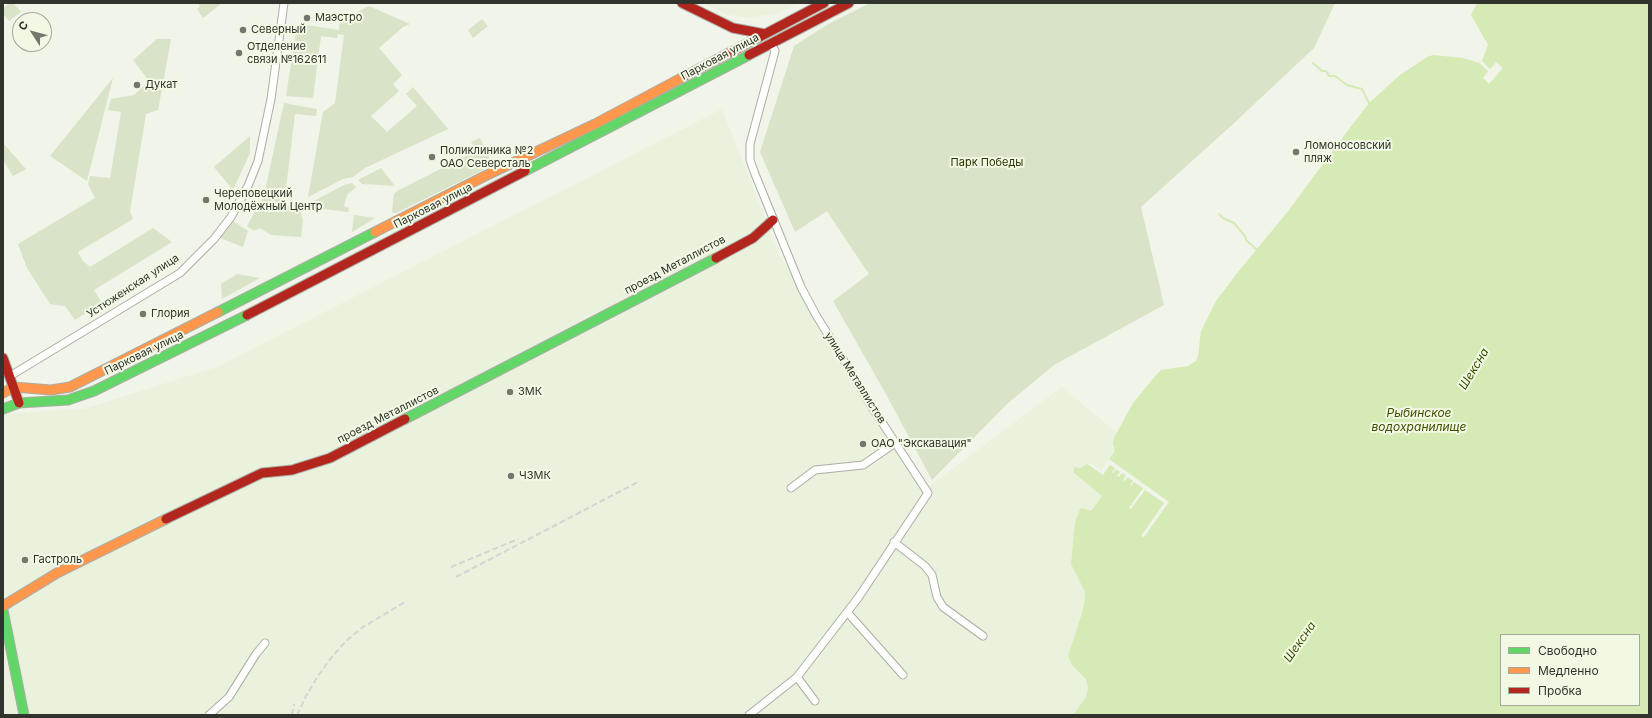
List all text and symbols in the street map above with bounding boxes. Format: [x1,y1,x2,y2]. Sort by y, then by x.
place label: Маэстро [315,11,362,25]
north arrow [12,12,52,52]
marker: Маэстро [302,13,312,23]
text: С [15,18,31,33]
place label: Северный [251,23,306,37]
marker: Северный [238,25,248,35]
street label: Парковая улица [679,31,761,83]
place label: Отделение связи №162611 [247,40,326,66]
marker: Отделение связи №162611 [234,48,244,58]
place label: Дукат [145,78,177,92]
marker: Дукат [132,80,142,90]
place label: Ломоносовский пляж [1304,139,1391,165]
place label: Поликлиника №2 ОАО Северсталь [440,144,533,170]
marker: Ломоносовский пляж [1291,147,1301,157]
marker: Поликлиника №2 ОАО Северсталь [427,152,437,162]
park label: Парк Победы [951,156,1023,170]
street label: Парковая улица [392,181,474,231]
place label: Череповецкий Молодёжный Центр [214,187,323,213]
marker: Череповецкий Молодёжный Центр [201,195,211,205]
street label: проезд Металлистов [622,233,728,297]
street label: Устюженская улица [84,251,182,321]
place label: Глория [151,307,190,321]
marker: Глория [138,309,148,319]
street label: Парковая улица [102,328,186,378]
street label: улица Металлистов [822,330,888,426]
water label: Шексна [1456,346,1492,392]
street label: проезд Металлистов [335,384,441,446]
place label: ЗМК [518,385,542,399]
marker: ЗМК [505,387,515,397]
water label: Рыбинское водохранилище [1372,406,1466,434]
place label: ОАО "Экскавация" [871,437,972,451]
marker: ОАО "Экскавация" [858,439,868,449]
place label: ЧЗМК [519,469,551,483]
marker: ЧЗМК [506,471,516,481]
place label: Гастроль [33,553,82,567]
marker: Гастроль [20,555,30,565]
water label: Шексна [1281,619,1319,665]
legend [1500,634,1640,706]
text: Свободно [1538,643,1597,658]
text: Медленно [1538,663,1599,678]
text: Пробка [1538,683,1582,698]

